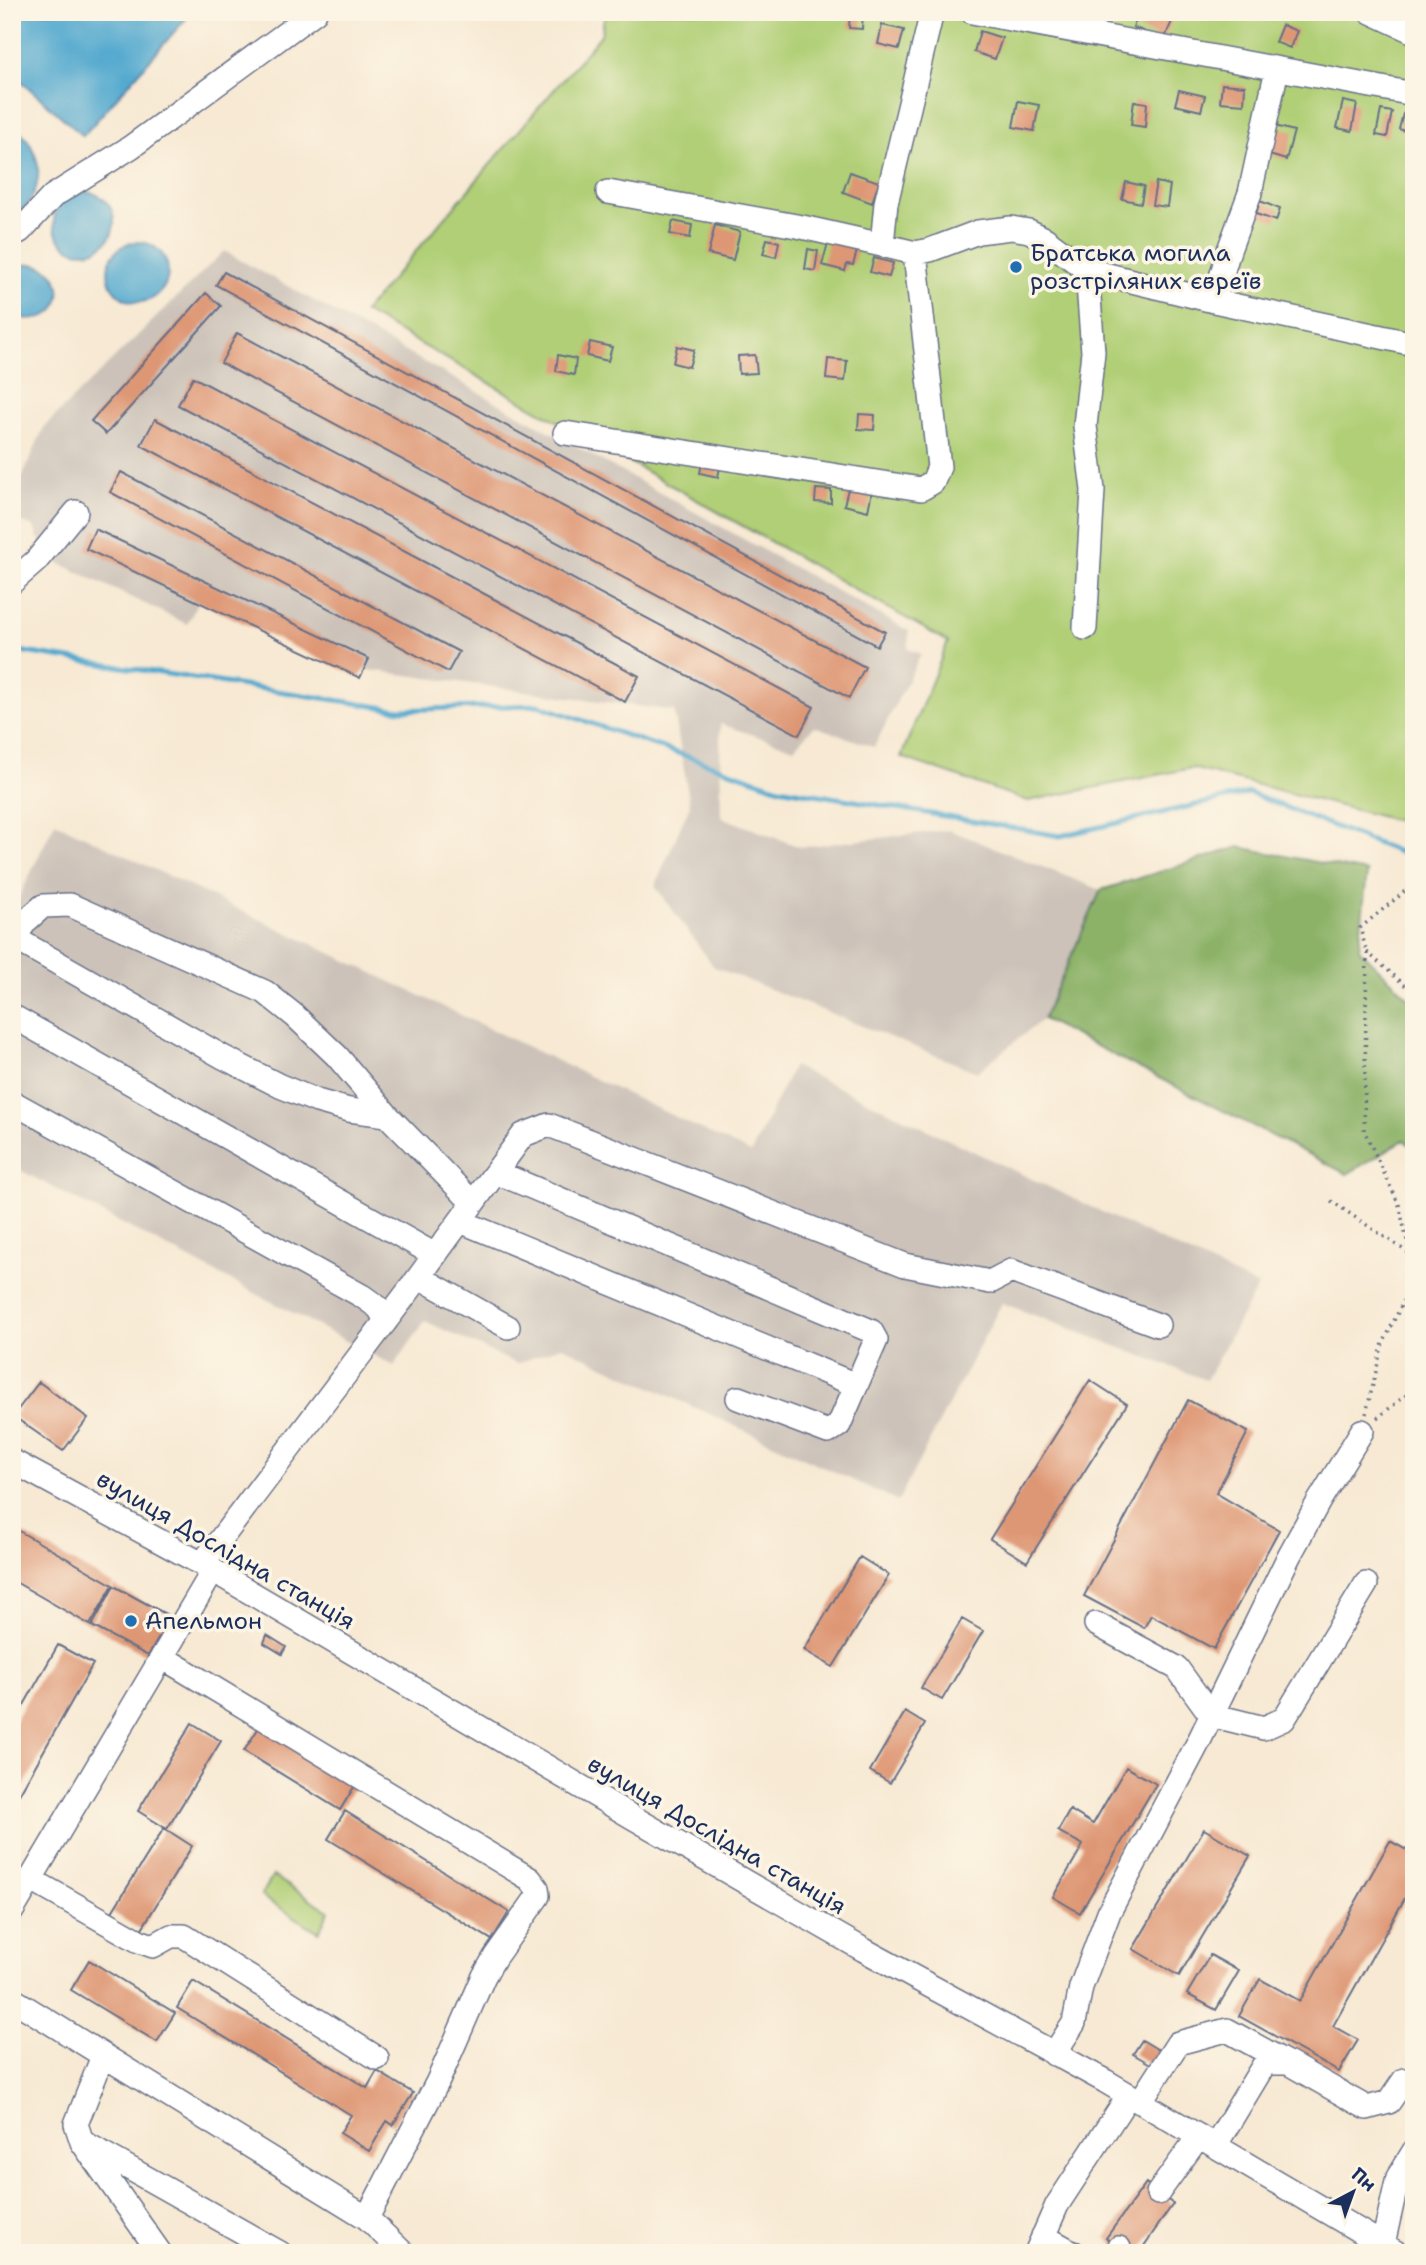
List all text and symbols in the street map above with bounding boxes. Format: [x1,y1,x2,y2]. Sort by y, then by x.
place label: Братська могила розстріляних євреїв [1030,237,1262,297]
marker: Братська могила розстріляних євреїв [1008,259,1024,275]
street label: вулиця Дослідна станція [91,1463,361,1637]
place label: Апельмон [145,1605,262,1637]
marker: Апельмон [123,1613,139,1629]
street label: вулиця Дослідна станція [582,1748,852,1922]
north arrow [1318,2156,1388,2226]
text: Пн [1346,2162,1382,2197]

